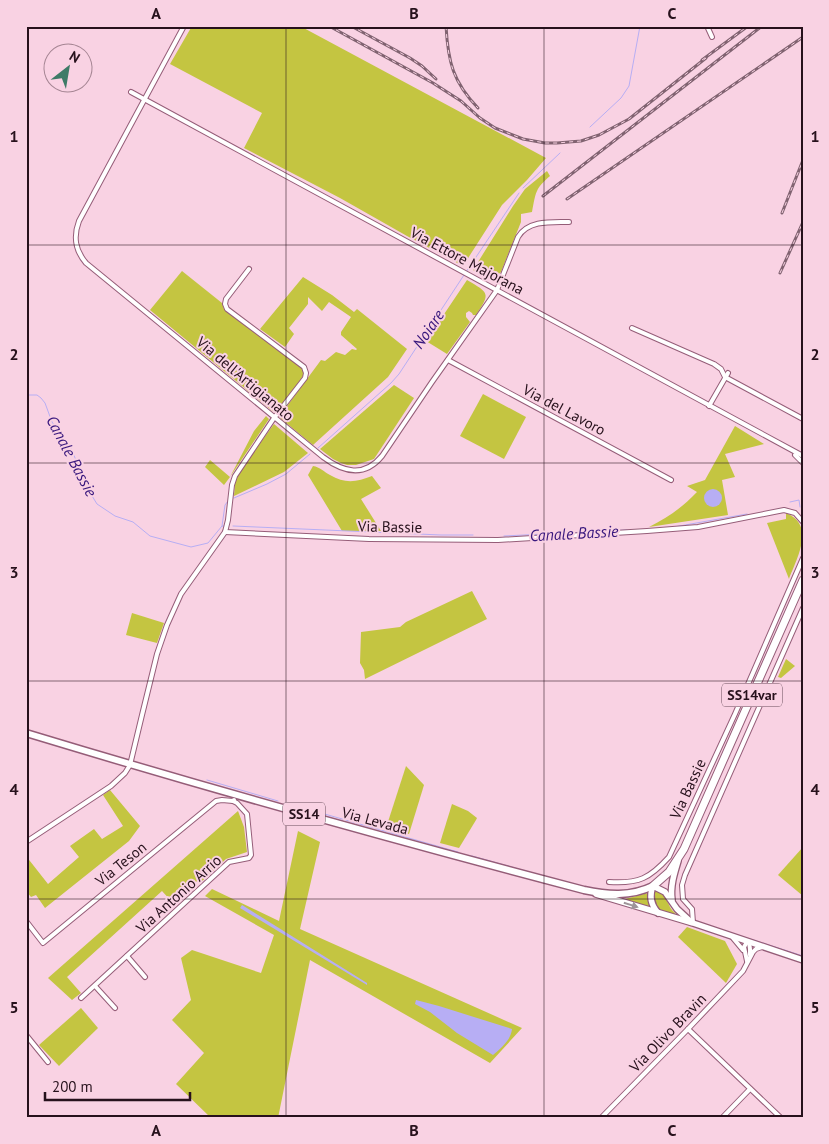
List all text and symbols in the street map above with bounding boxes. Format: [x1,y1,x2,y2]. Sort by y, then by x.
text: A [151,3,161,23]
text: B [409,3,419,23]
text: C [668,3,677,23]
north arrow [42,42,92,92]
text: N [66,47,83,67]
text: 1 [9,126,19,146]
text: 1 [810,126,820,146]
street label: Via Ettore Majorana [406,222,527,299]
water label: Noiare [408,305,449,352]
street label: Via dell'Artigianato [192,332,298,425]
text: 2 [9,344,19,364]
text: 2 [810,344,820,364]
street label: Via del Lavoro [519,379,609,439]
water label: Canale Bassie [42,412,102,501]
street label: Via Bassie [357,516,422,537]
water label: Canale Bassie [529,521,620,545]
text: 3 [9,562,19,582]
text: 3 [810,562,820,582]
road number: SS14var [722,684,782,706]
street label: Via Bassie [665,756,710,823]
text: 4 [9,779,19,799]
text: 4 [810,779,820,799]
road number: SS14 [283,802,325,826]
street label: Via Levada [339,802,411,839]
street label: Via Teson [91,837,150,891]
street label: Via Antonio Arrio [131,850,225,938]
one-way arrow [623,902,638,910]
street label: Via Olivo Bravin [625,989,710,1077]
text: 5 [9,997,19,1017]
text: 5 [810,997,820,1017]
scale bar [45,1069,190,1101]
text: 200 m [52,1077,93,1096]
text: A [151,1120,161,1140]
text: B [409,1120,419,1140]
text: C [668,1120,677,1140]

